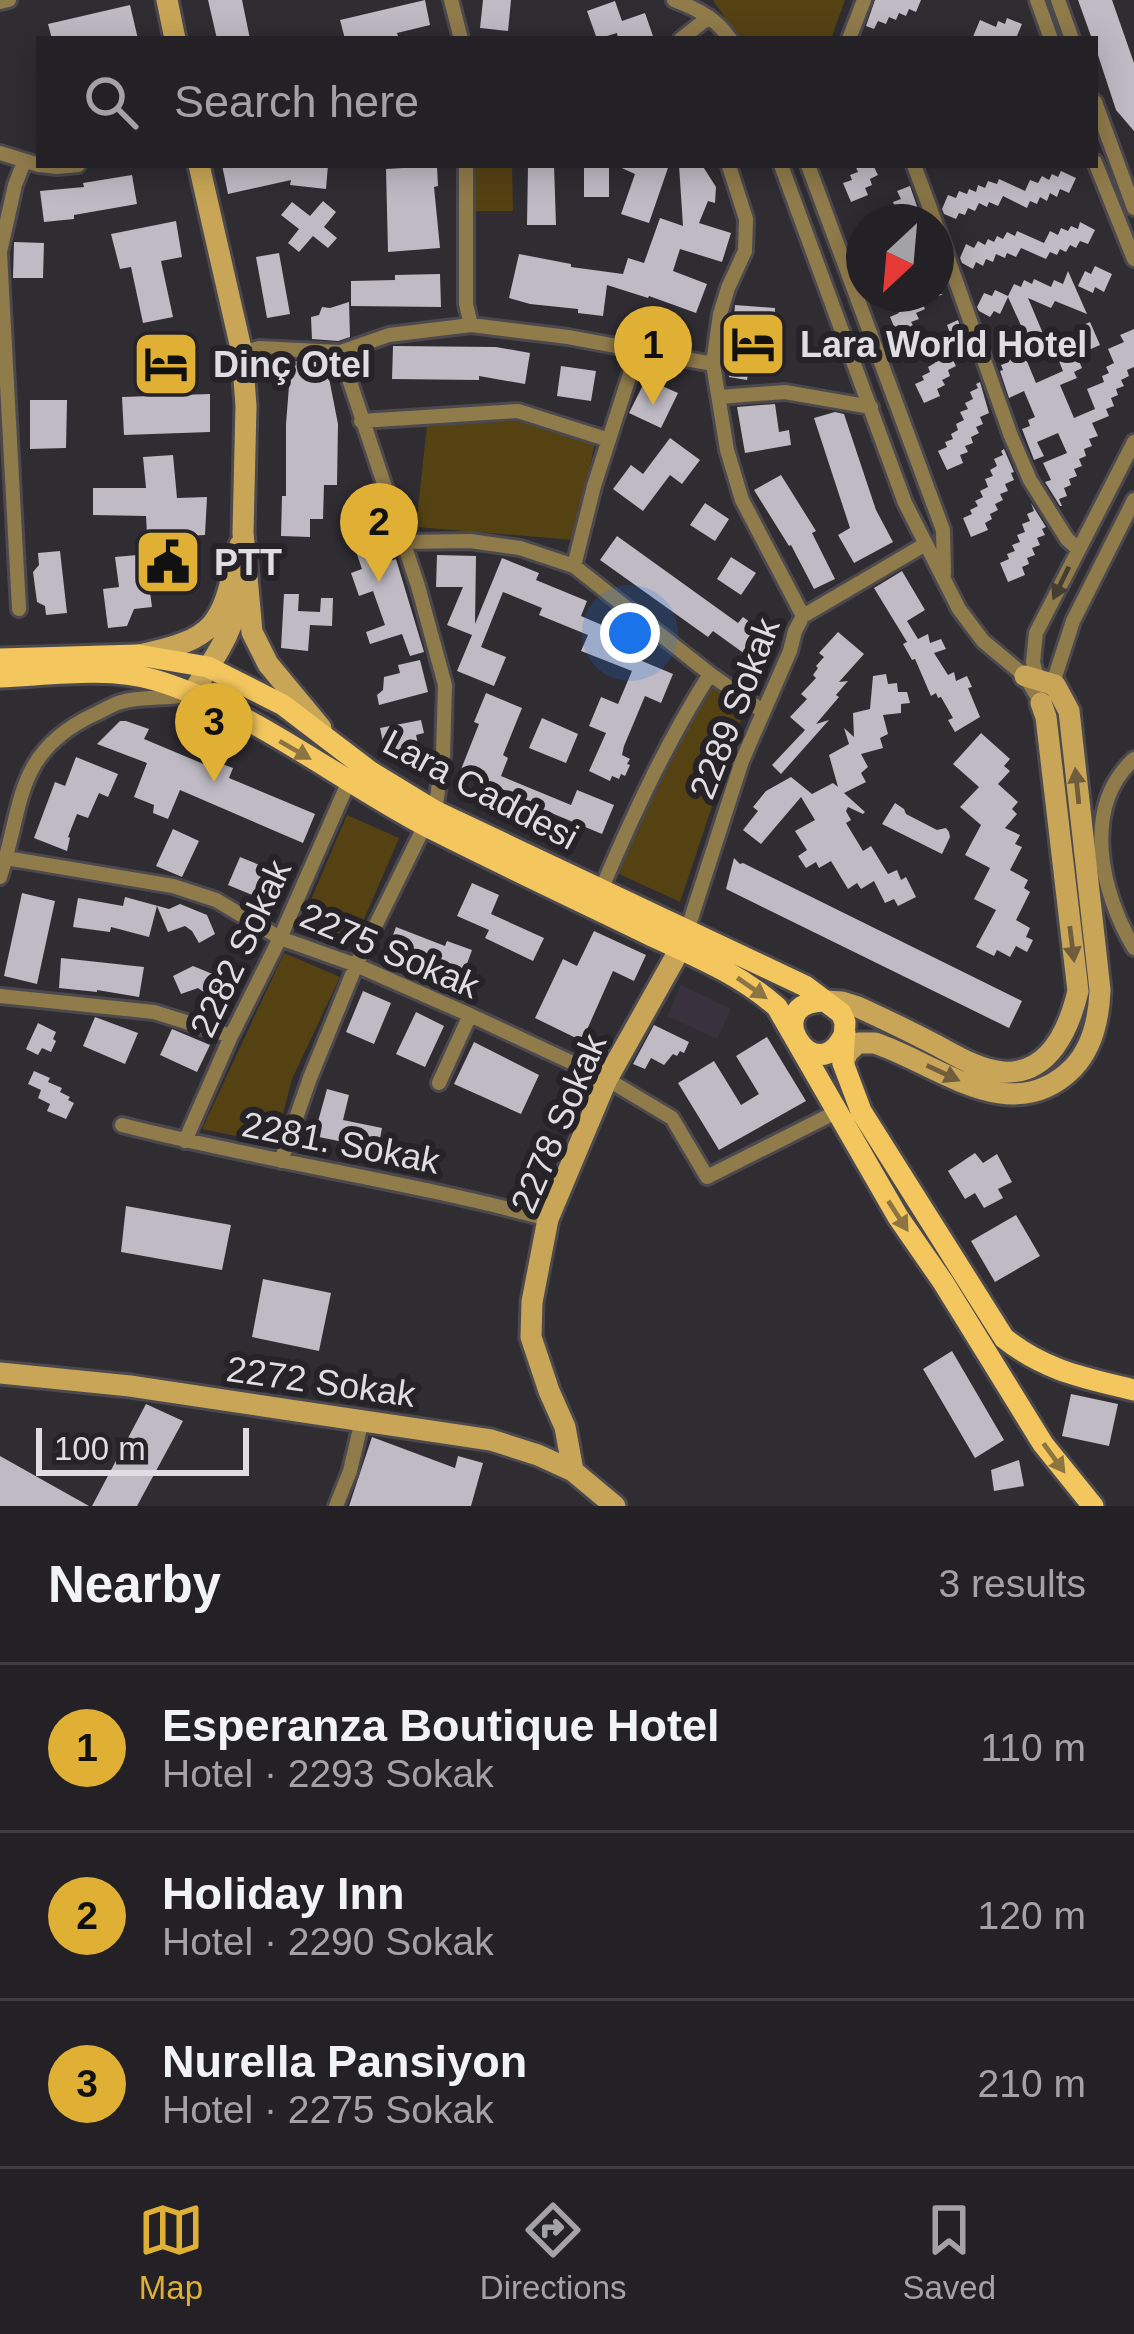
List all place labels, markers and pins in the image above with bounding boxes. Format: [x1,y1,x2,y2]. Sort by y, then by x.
pin: 1 [614,306,692,405]
hotel icon: Lara World Hotel [718,309,788,379]
place label: Lara World Hotel [800,324,1087,365]
hotel icon: Dinç Otel [131,329,201,399]
place label: Dinç Otel [213,344,371,385]
pin: 2 [340,483,418,582]
public building icon: PTT [133,527,203,597]
place label: PTT [214,542,282,583]
pin: 3 [175,683,253,782]

